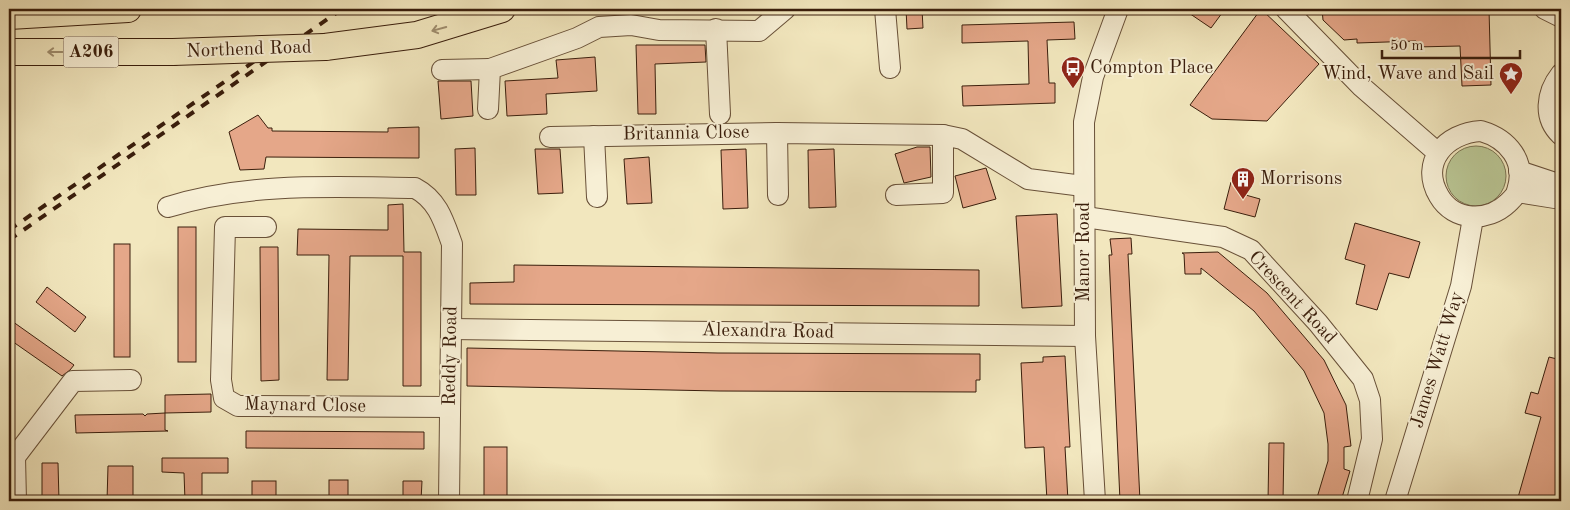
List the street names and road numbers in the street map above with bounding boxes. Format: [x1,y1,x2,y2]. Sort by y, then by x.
road number: A206 [64,36,118,68]
street label: Northend Road [186,38,312,62]
street label: Britannia Close [622,123,750,145]
street label: Manor Road [1075,202,1094,302]
street label: Crescent Road [1244,248,1340,348]
street label: James Watt Way [1408,289,1468,431]
street label: Reddy Road [441,306,461,406]
street label: Alexandra Road [702,321,835,343]
street label: Maynard Close [244,395,366,417]

